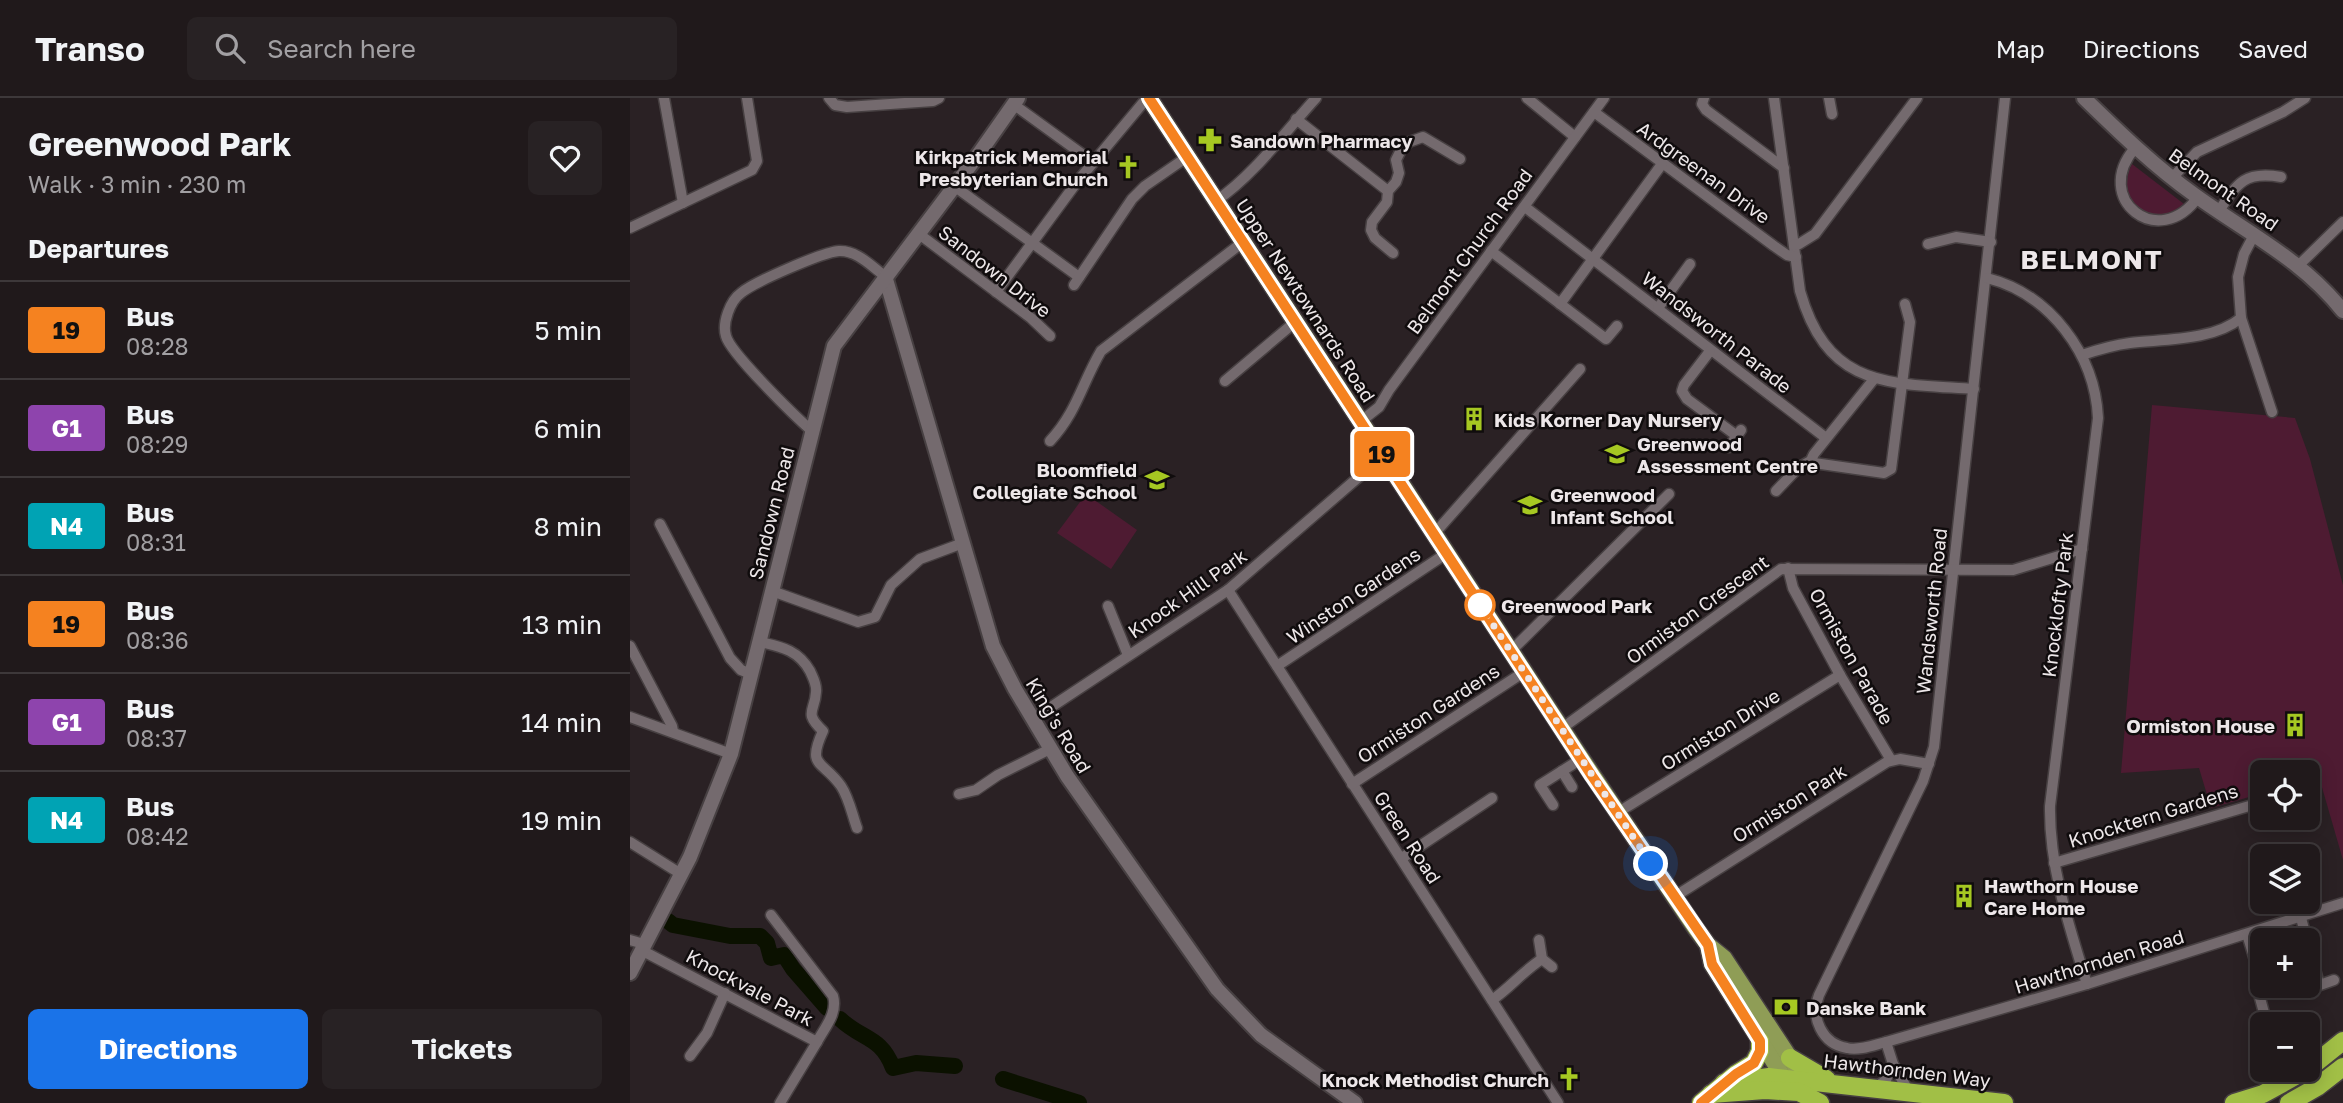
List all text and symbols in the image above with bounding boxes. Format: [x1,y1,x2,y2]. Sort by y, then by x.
search box [187,17,677,80]
text: Transo [35,29,145,68]
icon: search [211,29,249,67]
text: Search here [267,33,416,64]
text: Map [1996,34,2045,63]
text: Directions [2083,34,2200,63]
text: Saved [2238,34,2308,63]
street label: Ardgreenan Drive [1633,116,1775,228]
button: heart [528,121,602,195]
text: Greenwood Park [28,124,291,163]
pharmacy icon: Sandown Pharmacy [1196,126,1224,154]
place label: Sandown Pharmacy [1230,129,1413,152]
street label: Belmont Road [2165,143,2283,235]
place label: Kirkpatrick Memorial Presbyterian Church [915,145,1108,190]
church icon: Kirkpatrick Memorial Presbyterian Church [1114,153,1142,181]
street label: Belmont Church Road [1401,164,1537,338]
text: Walk · 3 min · 230 m [28,170,246,198]
street label: Upper Newtownards Road [1231,194,1381,406]
street label: Sandown Drive [934,220,1056,322]
text: Departures [28,233,169,264]
district label: BELMONT [2020,244,2164,275]
street label: Wandsworth Parade [1638,266,1796,398]
text: Bus [126,301,174,332]
text: 19 [53,315,80,344]
text: 5 min [534,315,602,346]
text: 08:28 [126,332,189,360]
text: Bus [126,399,174,430]
building icon: Kids Korner Day Nursery [1460,405,1488,433]
place label: Kids Korner Day Nursery [1494,408,1722,431]
text: G1 [52,413,82,442]
text: 6 min [534,413,602,444]
text: 08:29 [126,430,188,458]
line badge: 19 [1350,431,1414,477]
place label: Greenwood Assessment Centre [1637,432,1818,477]
text: 19 [1368,439,1396,468]
school or university icon: Greenwood Assessment Centre [1603,440,1631,468]
street label: Sandown Road [743,444,799,582]
place label: Bloomfield Collegiate School [972,458,1137,503]
school or university icon: Bloomfield Collegiate School [1143,466,1171,494]
place label: Greenwood Infant School [1550,483,1674,528]
school or university icon: Greenwood Infant School [1516,491,1544,519]
text: Bus [126,497,174,528]
text: N4 [50,511,83,540]
text: 8 min [534,511,602,542]
street label: Wandsworth Road [1911,527,1951,695]
text: 08:31 [126,528,186,556]
street label: Knocklofty Park [2037,531,2077,679]
street label: Winston Gardens [1282,542,1424,648]
street label: Knock Hill Park [1123,543,1251,642]
street label: Ormiston Crescent [1621,550,1773,668]
street label: Ormiston Parade [1805,584,1899,728]
marker: Greenwood Park [1465,590,1495,620]
place label: Greenwood Park [1501,594,1653,617]
text: Bus [126,595,174,626]
text: 19 [53,609,80,638]
text: 13 min [522,609,602,640]
text: 08:36 [126,626,189,654]
street label: Ormiston Gardens [1353,659,1503,767]
street label: King's Road [1022,673,1096,777]
street label: Ormiston Drive [1656,683,1784,775]
text: Bus [126,693,174,724]
text: G1 [52,707,82,736]
text: 14 min [521,707,602,738]
building icon: Ormiston House [2281,711,2309,739]
place label: Ormiston House [2126,714,2275,737]
text: 08:37 [126,724,187,752]
street label: Ormiston Park [1728,759,1850,847]
map controls [2250,760,2320,1082]
button: locate [2250,760,2320,830]
street label: Knocktern Gardens [2066,778,2240,852]
street label: Green Road [1370,786,1446,888]
text: Bus [126,791,174,822]
text: N4 [50,805,83,834]
text: 19 min [521,805,602,836]
text: 08:42 [126,822,189,850]
button: layers [2250,844,2320,914]
your location [1633,846,1668,881]
place label: Hawthorn House Care Home [1984,874,2138,919]
building icon: Hawthorn House Care Home [1950,882,1978,910]
street label: Hawthornden Road [2011,924,2187,998]
button: + [2250,928,2320,998]
street label: Knockvale Park [682,944,818,1030]
bank icon: Danske Bank [1772,993,1800,1021]
place label: Danske Bank [1806,996,1926,1019]
button: Directions [28,1009,308,1089]
button: Tickets [322,1009,602,1089]
button: − [2250,1012,2320,1082]
street label: Hawthornden Way [1822,1048,1992,1092]
church icon: Knock Methodist Church [1555,1065,1583,1093]
place label: Knock Methodist Church [1321,1068,1549,1091]

